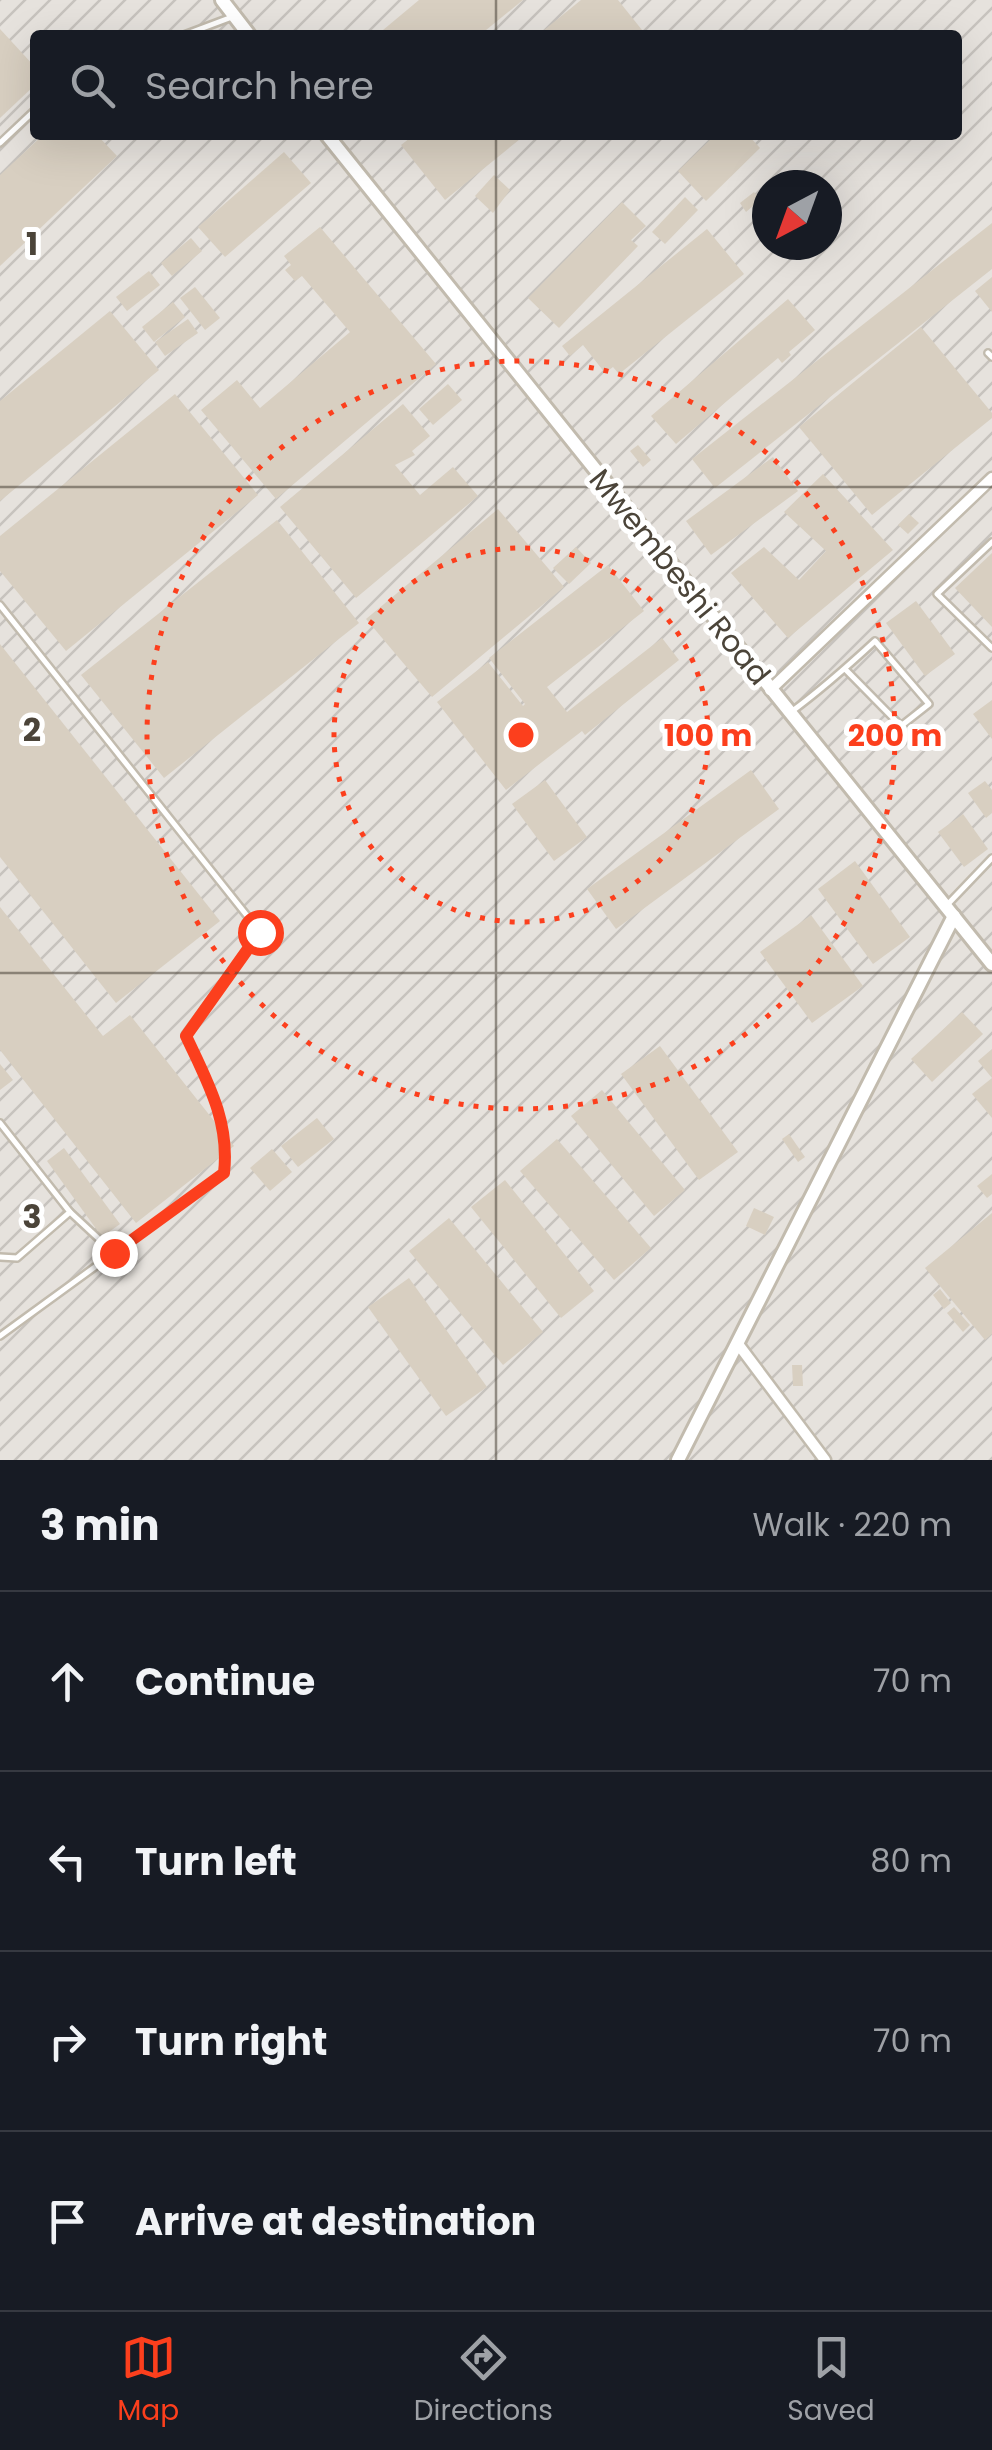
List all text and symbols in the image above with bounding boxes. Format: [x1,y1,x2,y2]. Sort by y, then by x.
search box [30,30,962,140]
icon: search [65,58,120,113]
text: Search here [145,59,374,112]
north arrow [752,170,842,260]
text: 1 [26,221,38,266]
street label: Mwembeshi Road [579,460,781,694]
text: 2 [23,707,41,752]
text: 100 m [664,714,752,757]
text: 200 m [848,714,942,757]
centre of rings [503,717,539,753]
route start [238,910,284,956]
text: 3 [22,1194,42,1239]
route end [92,1231,138,1277]
text: 3 min [40,1496,160,1555]
text: Walk · 220 m [753,1502,952,1547]
icon: ahead [40,1654,95,1709]
text: Continue [135,1655,315,1708]
text: 70 m [873,1658,952,1703]
icon: left [40,1834,95,1889]
text: Turn left [135,1835,297,1888]
text: 80 m [870,1838,952,1883]
icon: right [40,2014,95,2069]
text: Turn right [135,2015,327,2068]
text: 70 m [873,2018,952,2063]
icon: arrive [40,2194,95,2249]
text: Arrive at destination [135,2195,536,2248]
tab: Map [117,2330,179,2432]
tab: Directions [414,2330,553,2432]
tab: Saved [787,2330,875,2432]

